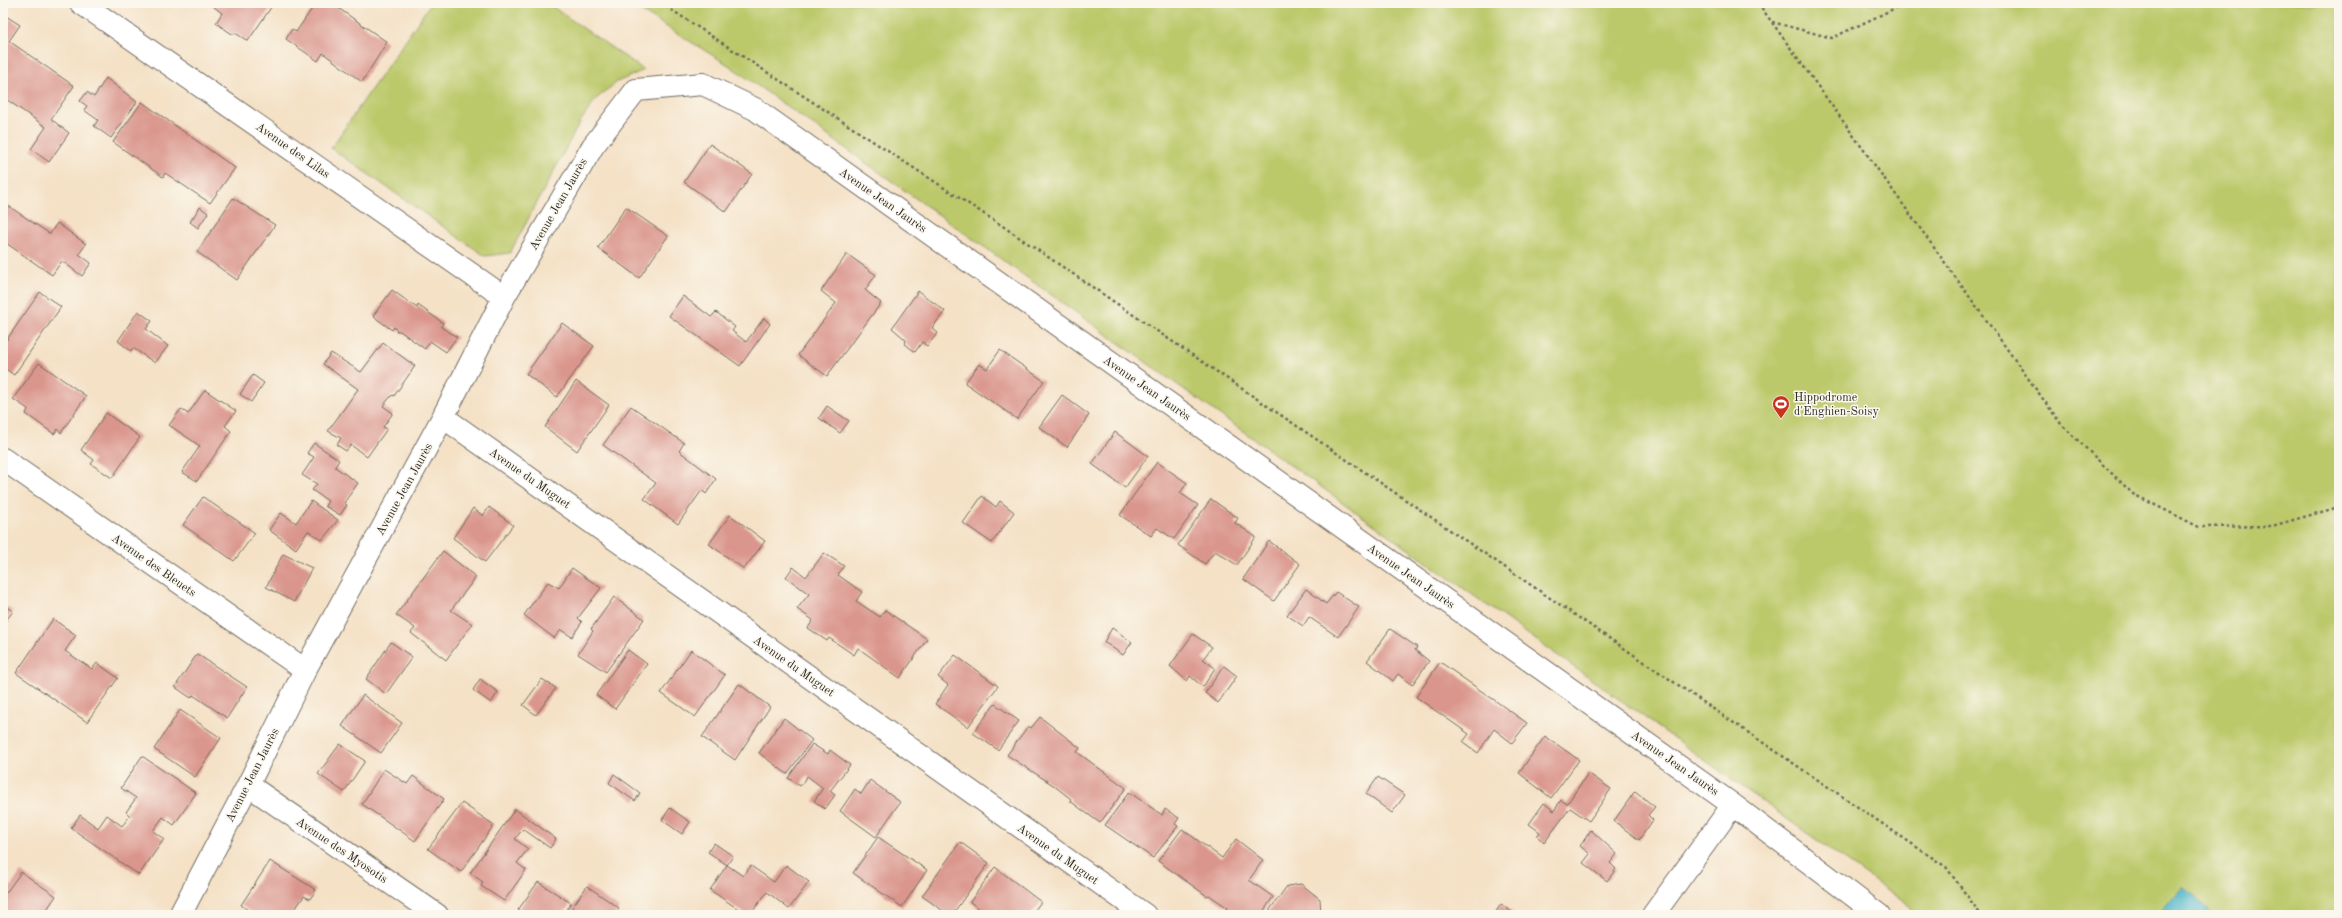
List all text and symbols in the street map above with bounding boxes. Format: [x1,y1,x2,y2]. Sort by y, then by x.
street label: Avenue des Lilas [253,121,332,181]
street label: Avenue Jean Jaurès [528,157,590,252]
street label: Avenue Jean Jaurès [837,166,928,235]
street label: Avenue Jean Jaurès [1101,354,1192,423]
place label: Hippodrome d'Enghien-Soisy [1794,392,1879,418]
sports icon: Hippodrome d'Enghien-Soisy [1771,394,1791,419]
street label: Avenue Jean Jaurès [374,441,435,538]
street label: Avenue du Muguet [486,446,572,511]
street label: Avenue des Bleuets [109,532,198,599]
street label: Avenue Jean Jaurès [1365,542,1456,611]
street label: Avenue du Muguet [750,634,836,699]
street label: Avenue Jean Jaurès [224,727,282,824]
street label: Avenue Jean Jaurès [1629,729,1720,798]
street label: Avenue des Myosotis [294,816,389,886]
street label: Avenue du Muguet [1014,822,1100,887]

